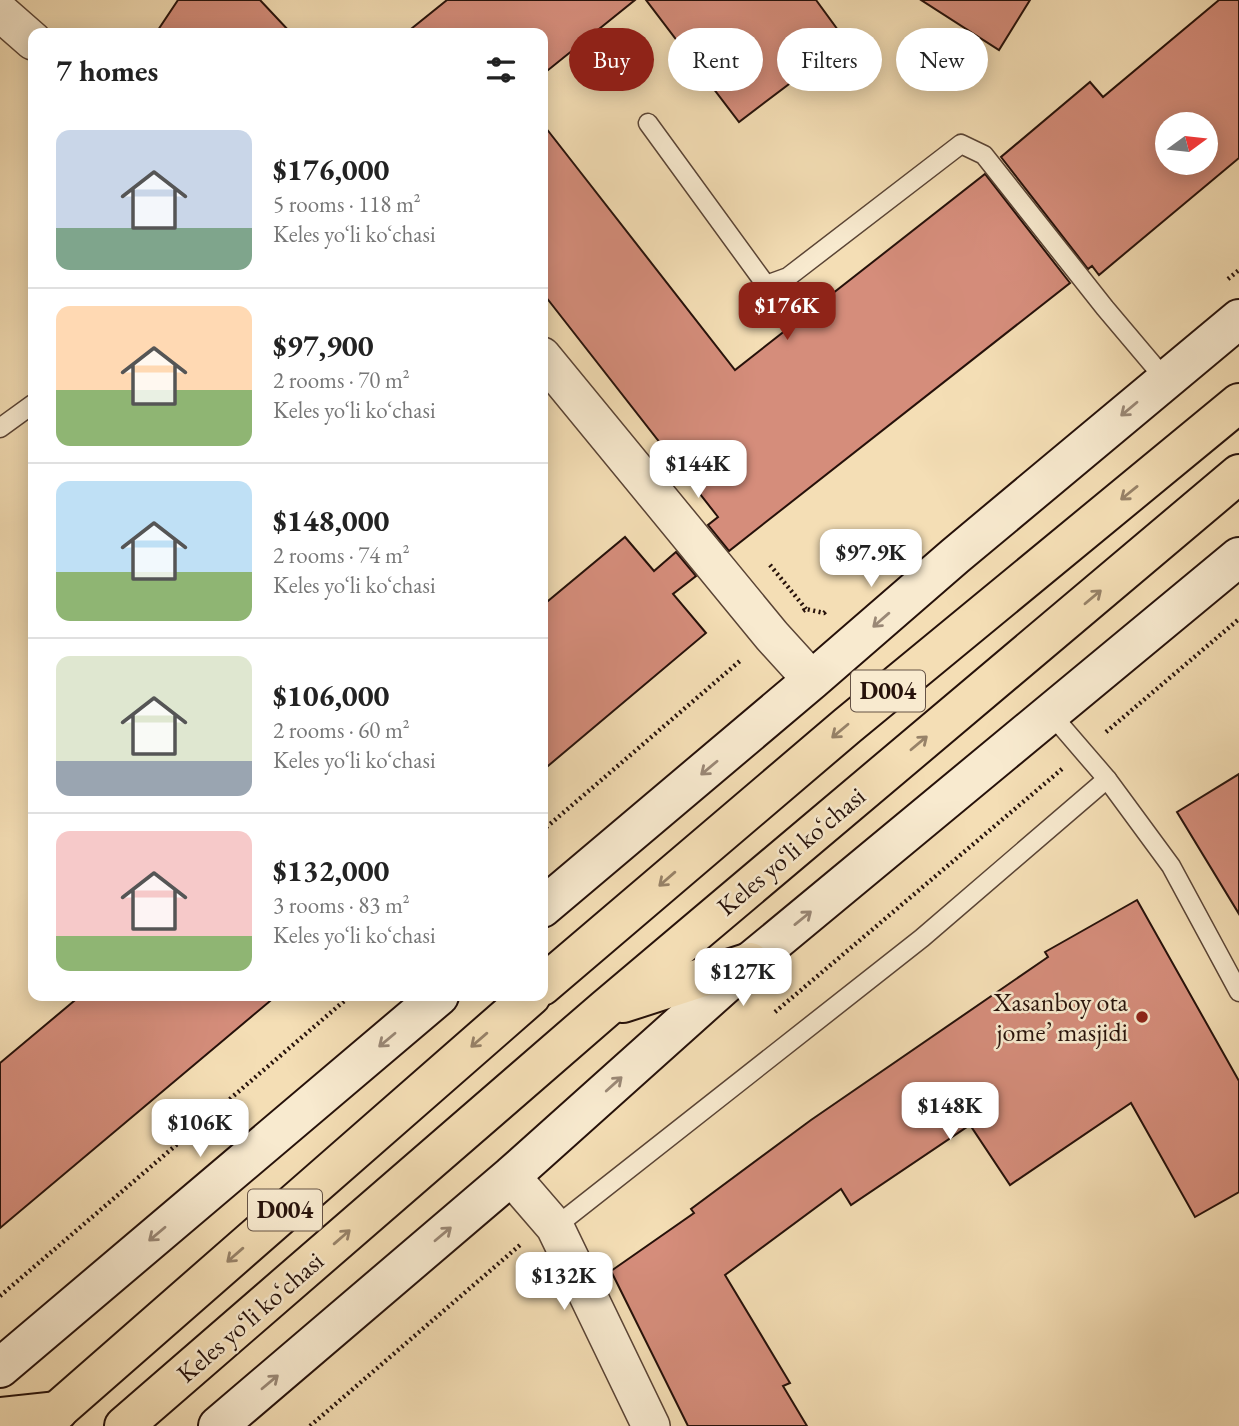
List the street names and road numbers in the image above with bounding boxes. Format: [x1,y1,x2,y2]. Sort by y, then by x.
road number: D004 [851,670,925,712]
street label: Keles yoʻli koʻchasi [710,779,872,923]
road number: D004 [248,1190,322,1230]
street label: Keles yoʻli koʻchasi [169,1244,331,1390]

